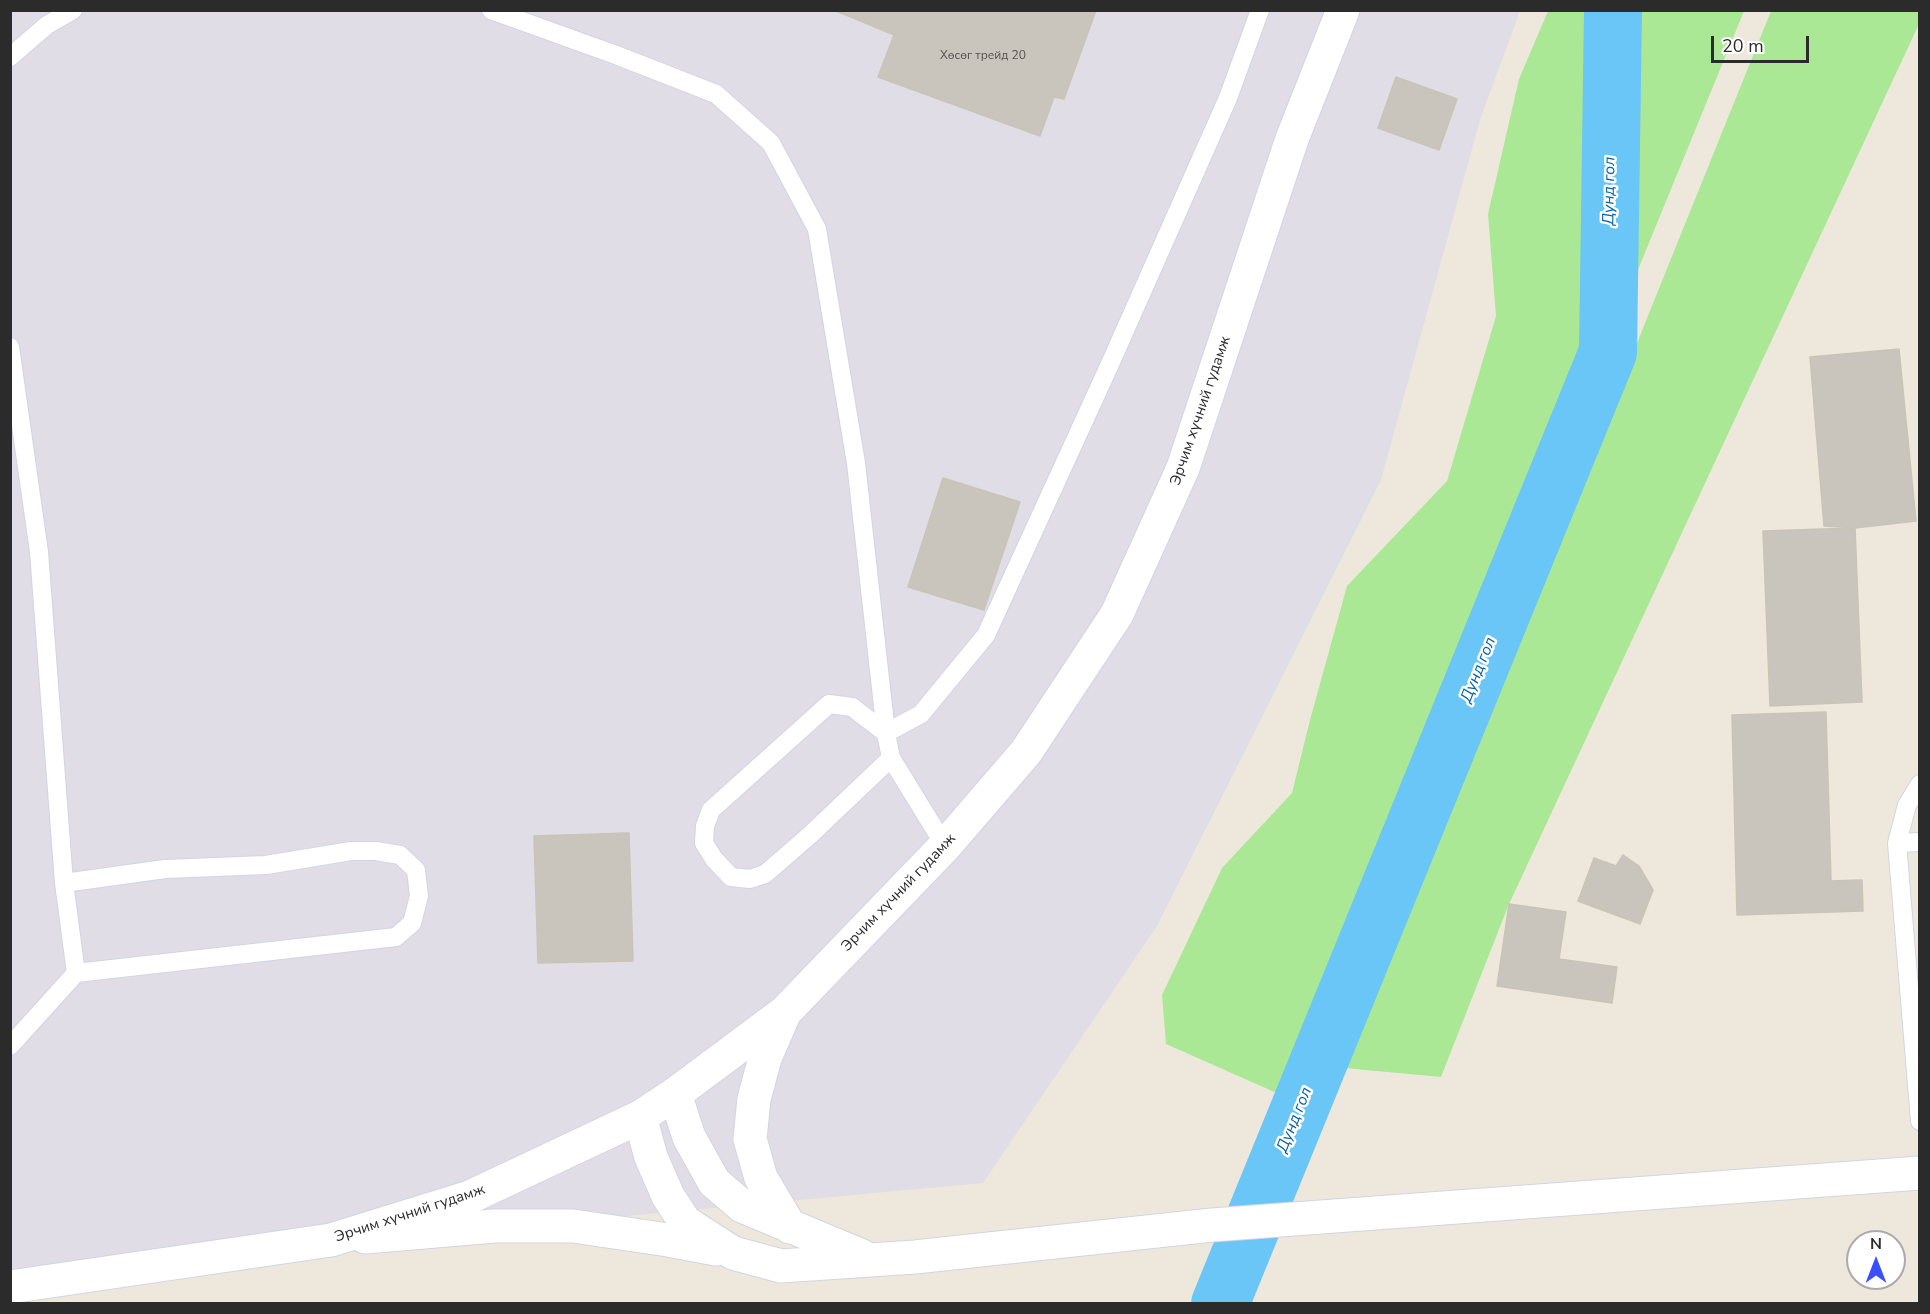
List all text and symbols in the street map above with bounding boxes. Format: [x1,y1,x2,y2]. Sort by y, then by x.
scale bar [1714,24,1812,62]
text: 20 m [1722,34,1764,58]
house number: Хөсөг трейд 20 [940,49,1026,63]
water label: Дунд гол [1600,157,1620,225]
street label: Эрчим хүчний гудамж [1167,334,1235,488]
water label: Дунд гол [1457,635,1501,705]
street label: Эрчим хүчний гудамж [838,830,960,956]
water label: Дунд гол [1273,1085,1317,1155]
street label: Эрчим хүчний гудамж [333,1181,487,1247]
north arrow [1846,1230,1906,1290]
text: N [1870,1233,1882,1255]

